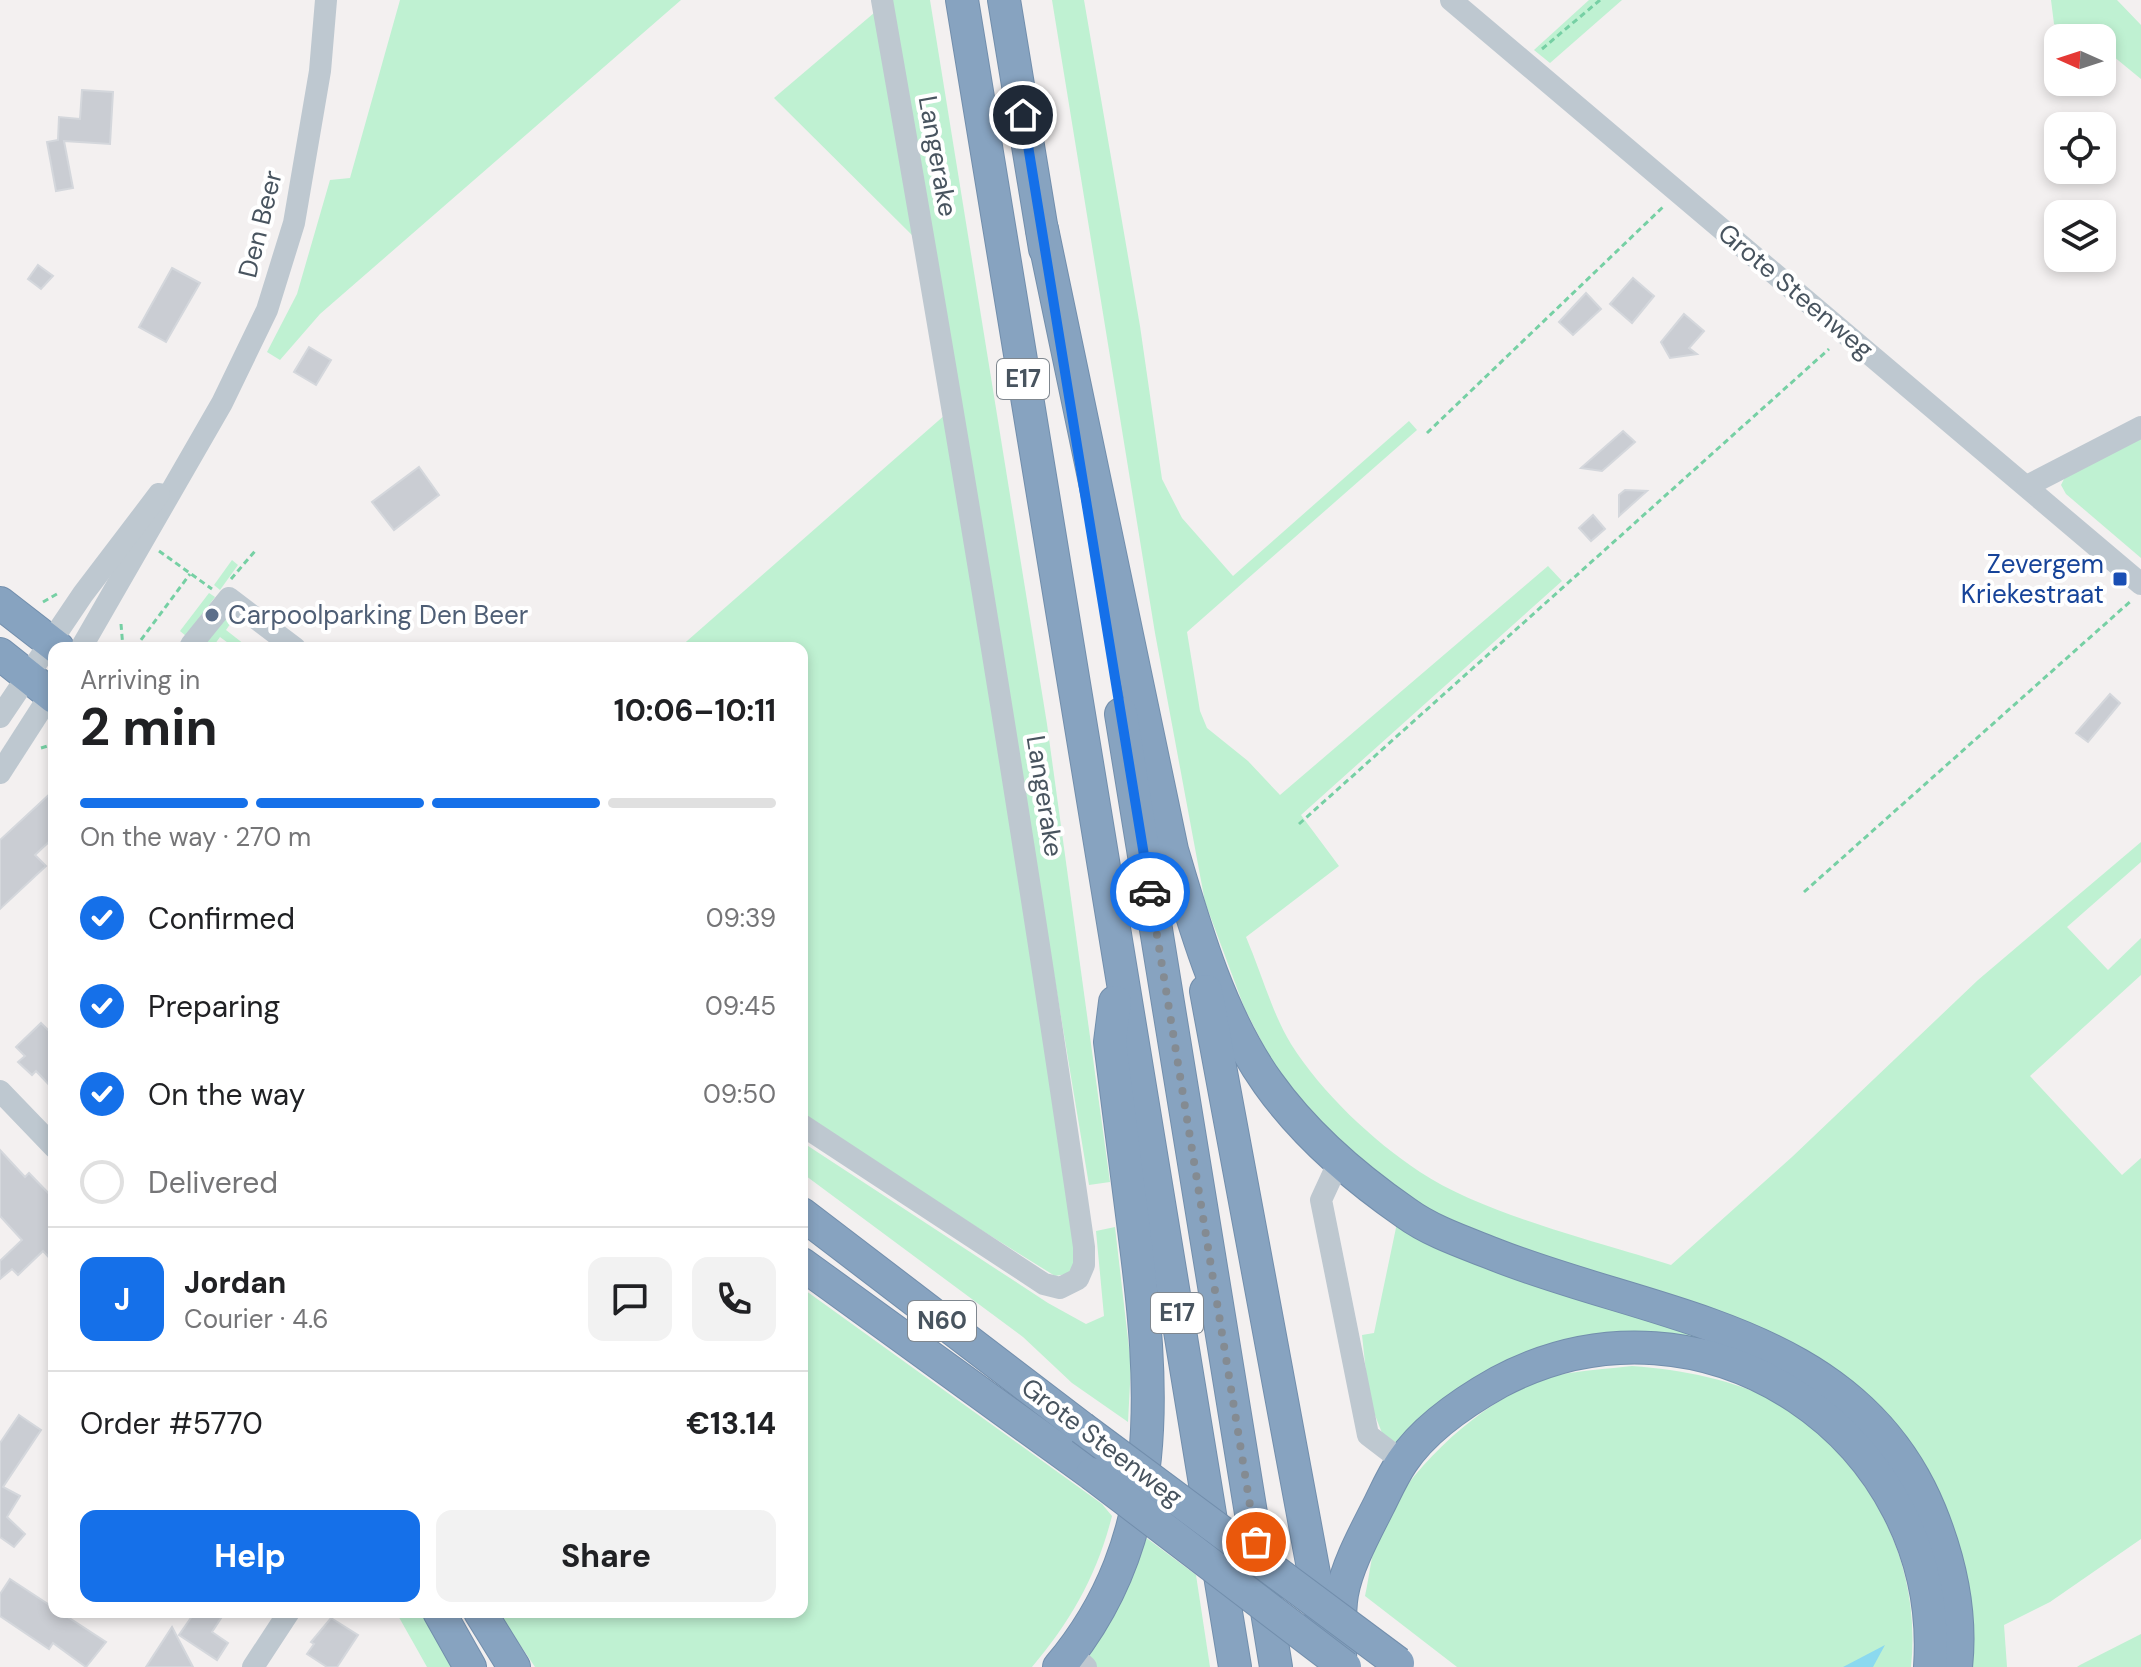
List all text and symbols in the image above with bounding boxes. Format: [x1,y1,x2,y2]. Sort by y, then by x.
north arrow [2044,24,2116,96]
map controls [2044,24,2116,272]
pin [989,81,1057,149]
street label: Langerake [911,93,965,219]
icon: home [1001,93,1045,137]
button: locate [2044,112,2116,184]
street label: Den Beer [230,167,290,281]
button: layers [2044,200,2116,272]
street label: Grote Steenweg [1711,216,1881,366]
road number: E17 [997,359,1049,399]
place label: Zevergem Kriekestraat [1961,547,2104,611]
marker: Zevergem Kriekestraat [2111,570,2129,588]
place label: Carpoolparking Den Beer [228,598,528,632]
marker: Carpoolparking Den Beer [203,606,221,624]
text: Arriving in [80,663,200,697]
text: 10:06–10:11 [614,691,776,730]
text: 2 min [80,693,218,761]
street label: Langerake [1019,733,1071,859]
text: On the way · 270 m [80,820,311,854]
courier [1110,852,1190,932]
icon: car [1128,870,1172,914]
icon: check [80,896,124,940]
text: Confirmed [148,899,295,938]
text: 09:39 [706,901,776,935]
icon: check [80,984,124,1028]
text: Preparing [148,987,280,1026]
text: 09:45 [705,989,776,1023]
icon: check [80,1072,124,1116]
text: On the way [148,1075,305,1114]
text: 09:50 [703,1077,776,1111]
text: Delivered [148,1163,278,1202]
button: chat [588,1257,672,1341]
button: phone [692,1257,776,1341]
text: Jordan [184,1263,286,1302]
text: J [114,1280,130,1319]
road number: E17 [1151,1293,1203,1333]
road number: N60 [908,1301,976,1341]
text: Courier · 4.6 [184,1302,329,1336]
street label: Grote Steenweg [1015,1370,1189,1514]
text: Order #5770 [80,1404,263,1443]
text: €13.14 [686,1404,776,1443]
pin [1222,1508,1290,1576]
button: Help [80,1510,420,1602]
button: Share [436,1510,776,1602]
icon: bag [1234,1520,1278,1564]

